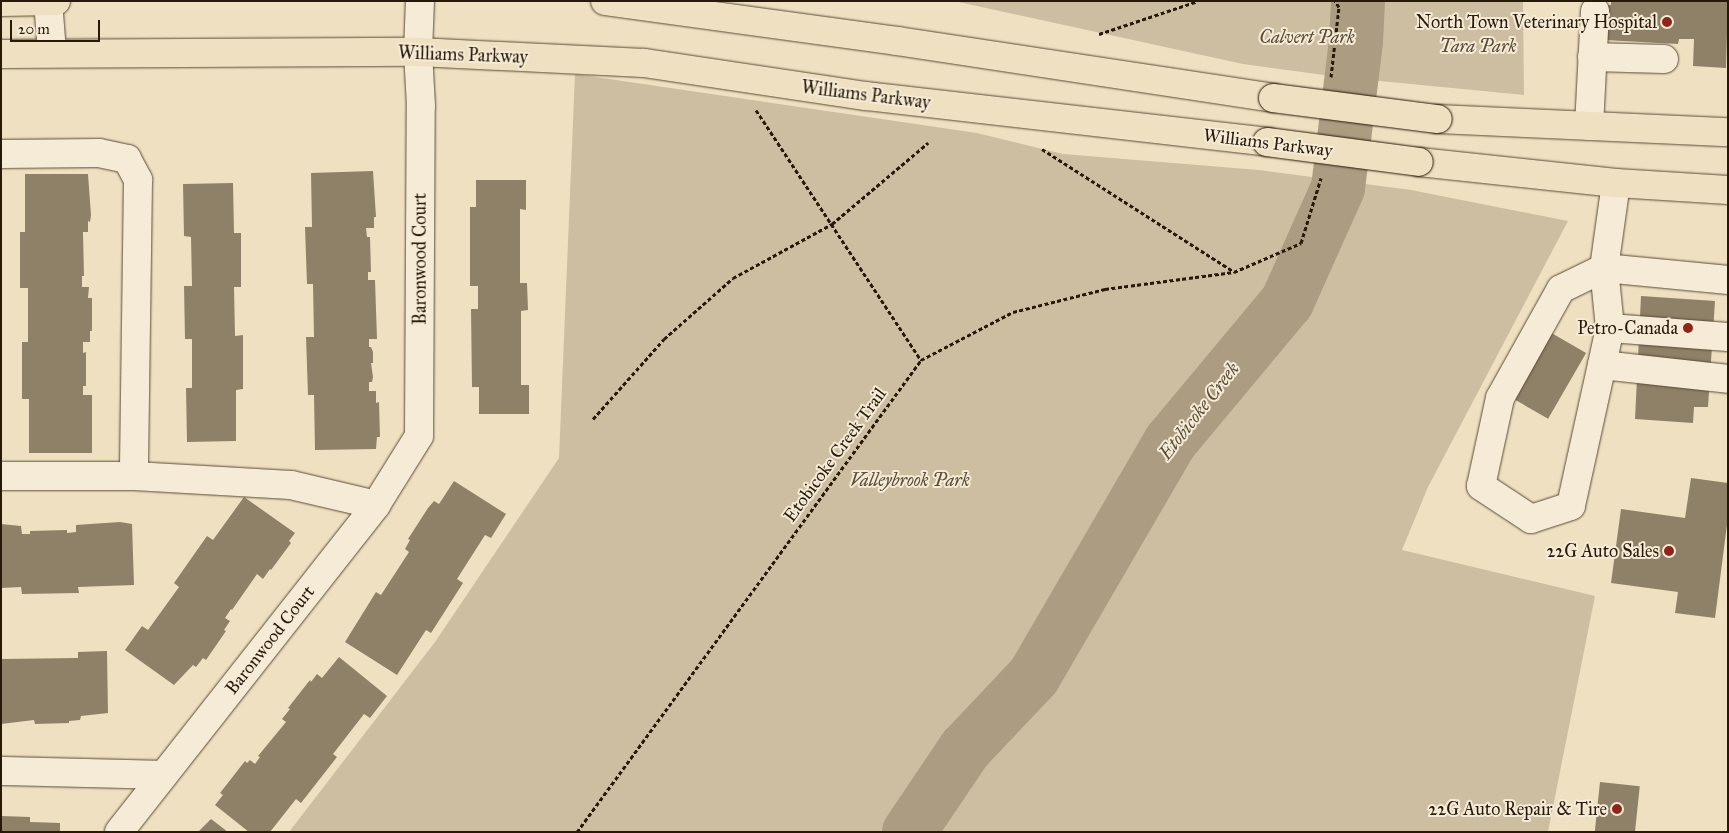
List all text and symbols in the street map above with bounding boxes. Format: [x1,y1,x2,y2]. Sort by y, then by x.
scale bar [12,10,102,42]
place label: North Town Veterinary Hospital [1416,11,1657,33]
marker: North Town Veterinary Hospital [1661,16,1673,28]
text: 20 m [18,20,50,38]
park label: Calvert Park [1259,26,1355,48]
park label: Tara Park [1440,35,1516,57]
street label: Williams Parkway [398,42,528,68]
street label: Williams Parkway [800,76,932,114]
street label: Williams Parkway [1202,124,1334,162]
street label: Baronwood Court [409,193,431,325]
place label: Petro-Canada [1577,317,1678,339]
marker: Petro-Canada [1682,322,1694,334]
water label: Etobicoke Creek [1154,358,1244,464]
street label: Etobicoke Creek Trail [779,384,891,526]
park label: Valleybrook Park [850,469,970,491]
place label: 22G Auto Sales [1546,540,1659,562]
marker: 22G Auto Sales [1663,545,1675,557]
street label: Baronwood Court [221,581,319,699]
place label: 22G Auto Repair & Tire [1429,798,1607,820]
marker: 22G Auto Repair & Tire [1611,803,1623,815]

